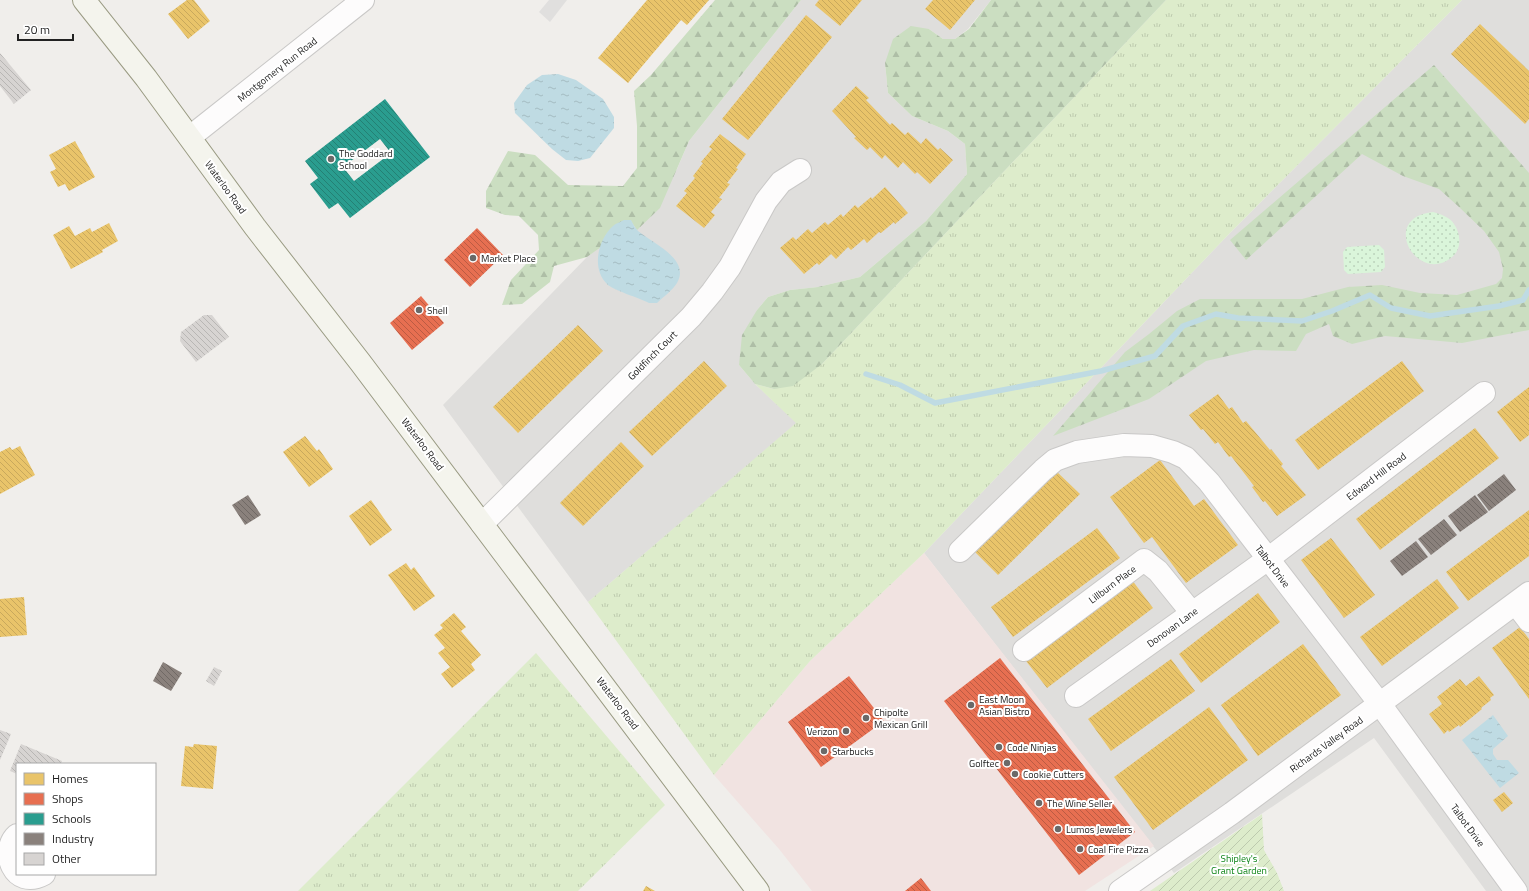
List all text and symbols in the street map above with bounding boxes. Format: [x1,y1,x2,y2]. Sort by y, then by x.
scale bar [18,16,73,42]
text: 20 m [24,20,50,39]
street label: Montgomery Run Road [234,33,320,105]
place label: The Goddard School [339,146,393,173]
marker: The Goddard School [326,154,336,164]
street label: Waterloo Road [201,158,250,217]
place label: Market Place [481,251,536,266]
marker: Market Place [468,253,478,263]
place label: Shell [427,303,447,318]
marker: Shell [414,305,424,315]
street label: Goldfinch Court [624,327,681,384]
street label: Waterloo Road [398,415,447,474]
street label: Edward Hill Road [1343,449,1409,504]
street label: Talbot Drive [1252,542,1294,591]
street label: Lillburn Place [1086,562,1139,607]
street label: Donovan Lane [1144,604,1201,651]
street label: Waterloo Road [593,674,642,733]
place label: East Moon Asian Bistro [979,692,1030,719]
marker: East Moon Asian Bistro [966,700,976,710]
place label: Chipolte Mexican Grill [874,705,927,732]
marker: Chipolte Mexican Grill [861,713,871,723]
street label: Richards Valley Road [1287,713,1366,776]
place label: Verizon [807,724,838,739]
marker: Verizon [841,726,851,736]
place label: Code Ninjas [1007,740,1057,755]
marker: Code Ninjas [994,742,1004,752]
place label: Starbucks [832,744,874,759]
marker: Starbucks [819,746,829,756]
place label: Golftec [969,756,999,771]
marker: Golftec [1002,758,1012,768]
legend [16,763,156,875]
place label: Cookie Cutters [1023,767,1084,782]
text: Homes [52,769,88,788]
marker: Cookie Cutters [1010,769,1020,779]
text: Shops [52,789,84,808]
place label: The Wine Seller [1047,796,1113,811]
marker: The Wine Seller [1034,798,1044,808]
street label: Talbot Drive [1447,801,1488,850]
text: Schools [52,809,92,828]
place label: Lumos Jewelers [1066,822,1133,837]
marker: Lumos Jewelers [1053,824,1063,834]
text: Industry [52,829,94,848]
place label: Coal Fire Pizza [1088,842,1148,857]
marker: Coal Fire Pizza [1075,844,1085,854]
text: Other [52,849,81,868]
park label: Shipley's Grant Garden [1211,851,1267,878]

